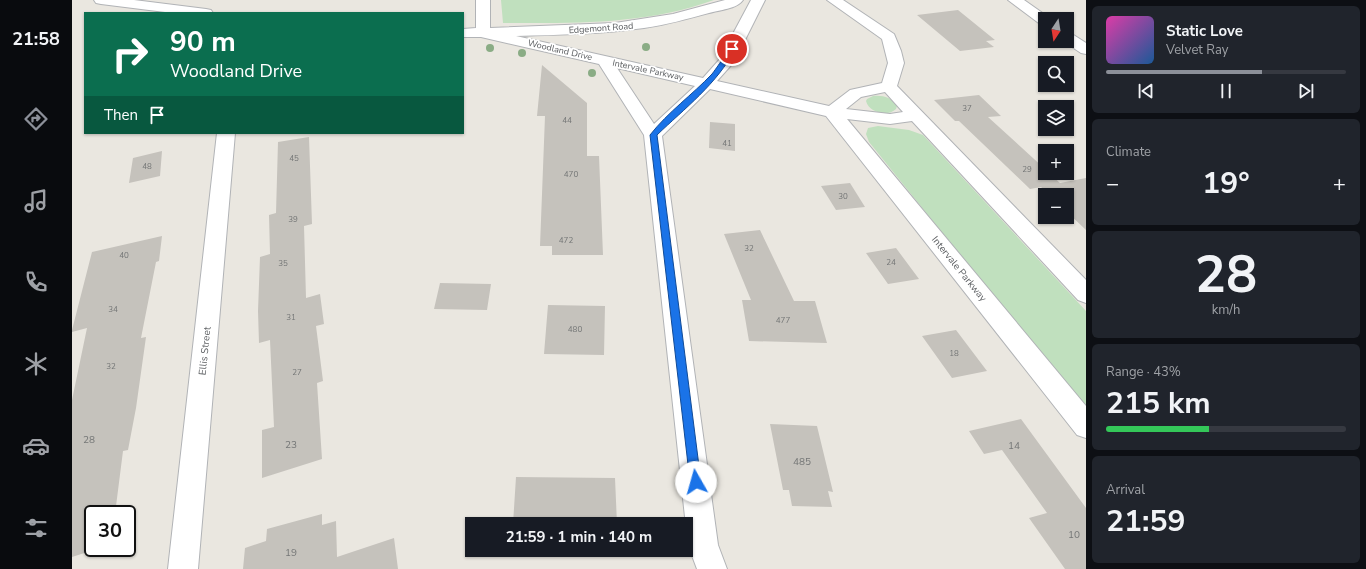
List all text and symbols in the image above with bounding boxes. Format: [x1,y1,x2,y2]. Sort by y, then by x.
north arrow [1038,12,1074,48]
map controls [1038,12,1074,224]
street label: Edgemont Road [568,20,634,36]
text: Static Love [1166,21,1243,41]
text: 90 m [170,23,236,61]
text: 21:58 [12,27,60,51]
icon: right [104,28,156,80]
pin [715,32,749,66]
street label: Woodland Drive [526,37,594,63]
icon: arrive [721,38,743,60]
text: Velvet Ray [1166,41,1228,59]
button: search [1038,56,1074,92]
street label: Intervale Parkway [611,57,685,83]
text: Woodland Drive [170,59,302,83]
icon: previous [1135,80,1157,102]
icon: pause [1215,80,1237,102]
icon: next [1295,80,1317,102]
button: layers [1038,100,1074,136]
house number: 37 [962,103,972,114]
icon: arrive [146,104,168,126]
icon: directions [22,105,50,133]
text: Then [104,105,138,125]
house number: 44 [562,115,572,126]
house number: 41 [722,138,732,149]
text: Climate [1106,143,1151,161]
button: + [1038,144,1074,180]
house number: 45 [289,153,299,164]
house number: 48 [142,161,152,172]
text: 19° [1202,163,1250,204]
house number: 29 [1022,164,1032,175]
house number: 470 [564,169,578,180]
text: − [1106,169,1119,199]
text: + [1333,169,1346,199]
icon: music [22,187,50,215]
button: − [1038,188,1074,224]
house number: 30 [838,191,848,202]
house number: 39 [288,214,298,225]
street label: Intervale Parkway [928,233,990,305]
house number: 472 [559,235,573,246]
text: 28 [1195,239,1257,310]
house number: 32 [744,243,754,254]
house number: 40 [119,250,129,261]
house number: 24 [886,257,896,268]
house number: 35 [278,258,288,269]
icon: phone [22,268,50,296]
text: km/h [1212,301,1240,319]
house number: 34 [108,304,118,315]
house number: 31 [286,312,296,323]
house number: 477 [776,315,790,326]
house number: 480 [568,324,582,335]
street label: Ellis Street [195,326,215,376]
house number: 18 [949,348,959,359]
icon: climate [22,350,50,378]
house number: 32 [106,361,116,372]
text: Range · 43% [1106,363,1181,381]
house number: 27 [292,367,302,378]
text: 215 km [1106,383,1211,424]
icon: car [22,432,50,460]
house number: 28 [83,433,95,447]
house number: 23 [285,438,297,452]
house number: 14 [1008,439,1020,453]
house number: 485 [793,455,811,469]
position arrow [675,461,717,503]
text: Arrival [1106,481,1145,499]
text: 21:59 [1106,501,1185,542]
speed limit sign: 30 [84,505,136,557]
icon: filters [22,514,50,542]
text: 21:59 · 1 min · 140 m [506,527,652,547]
house number: 10 [1068,528,1080,542]
house number: 19 [285,546,297,560]

